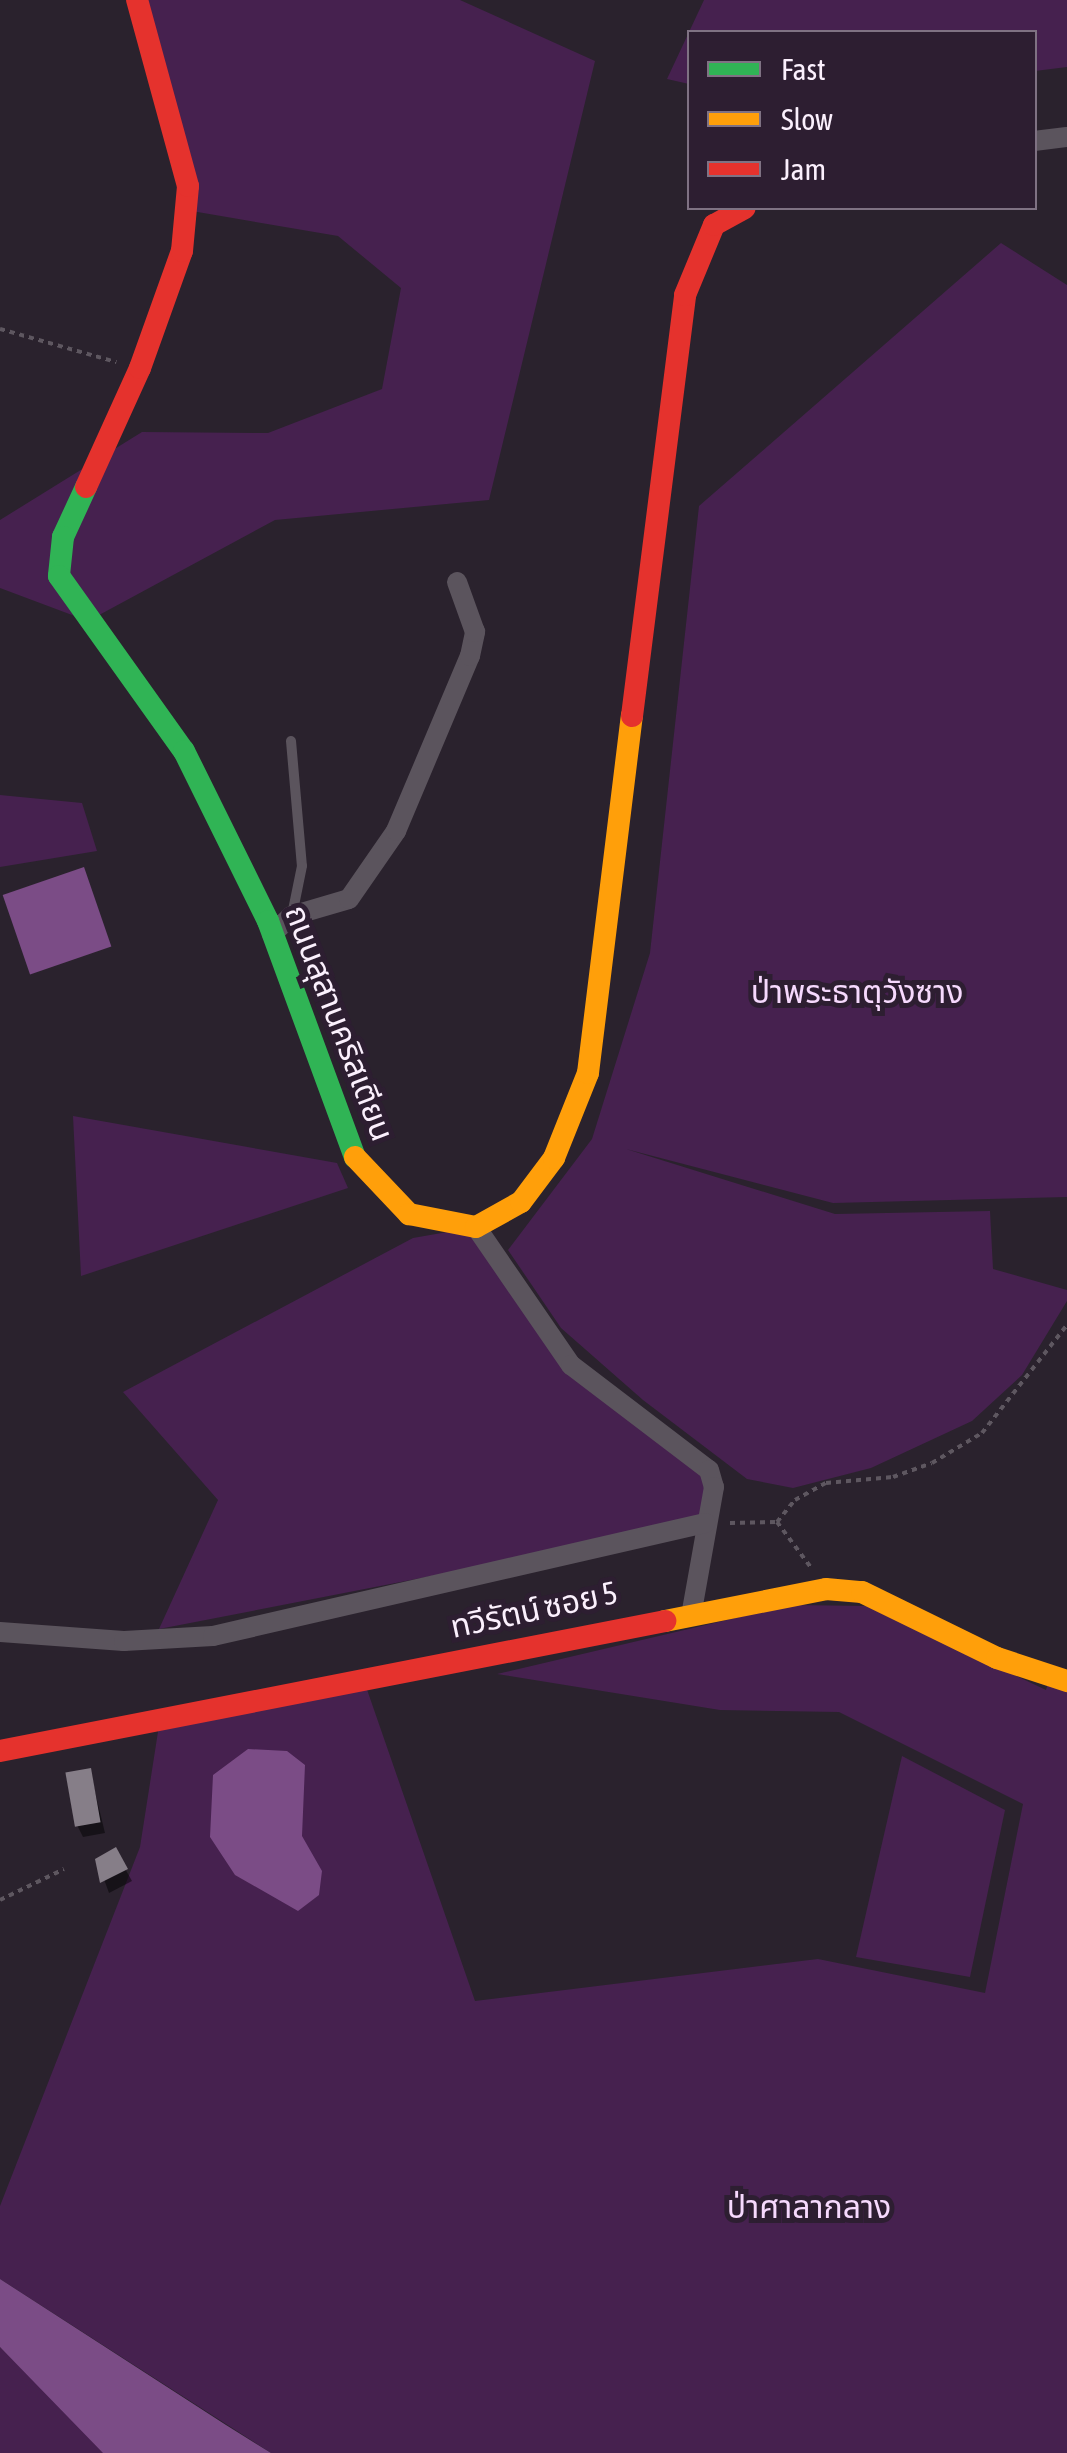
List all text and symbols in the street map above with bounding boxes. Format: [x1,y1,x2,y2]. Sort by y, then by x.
legend [687,30,1037,210]
text: Fast [781,52,826,86]
text: Slow [781,102,833,136]
text: Jam [781,152,826,186]
street label: ถนนสุสานคริสเตียน [276,900,402,1146]
park label: ป่าพระธาตุวังซาง [751,973,963,1011]
street label: ทวีรัตน์ ซอย 5 [447,1574,621,1646]
park label: ป่าศาลากลาง [727,2188,891,2226]

